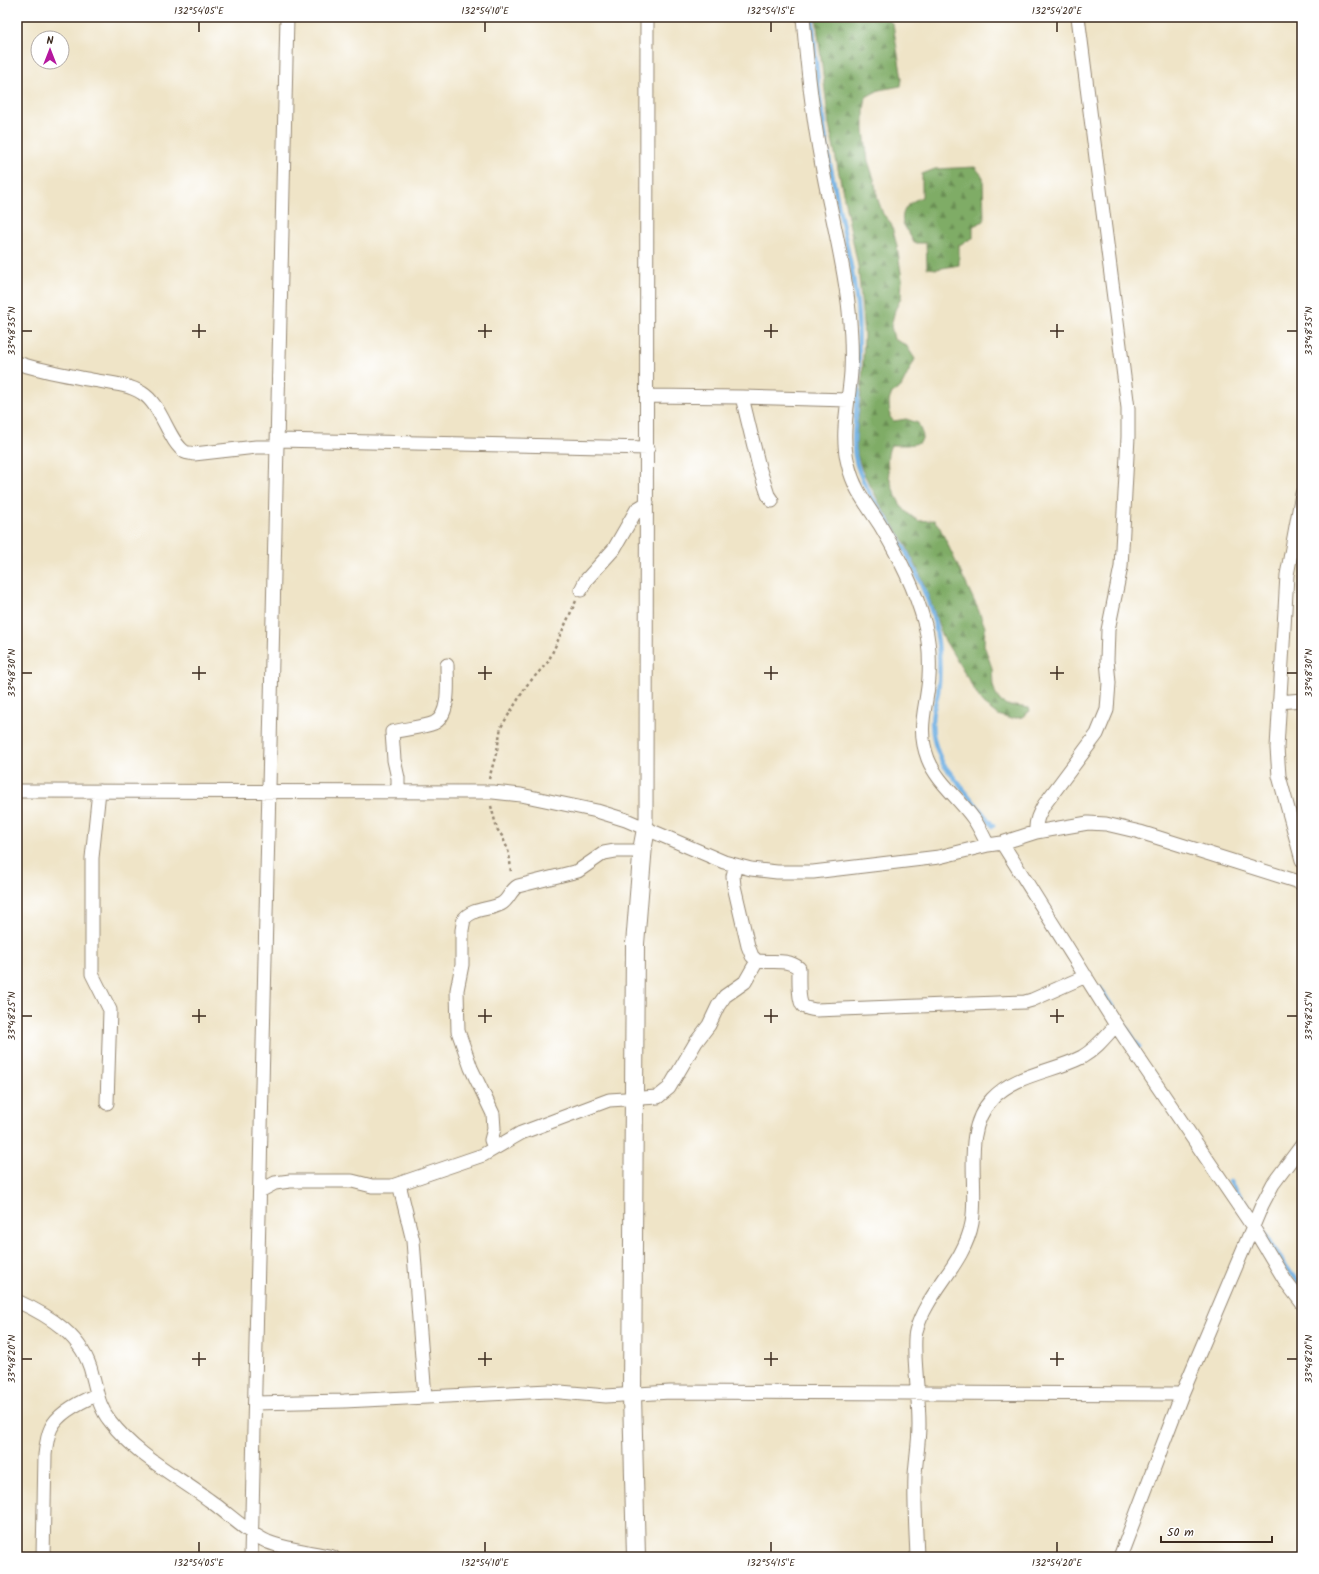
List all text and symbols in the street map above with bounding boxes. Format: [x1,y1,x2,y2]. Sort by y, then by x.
text: 132°54'05"E [174,3,225,19]
text: 132°54'10"E [461,3,510,19]
text: 132°54'15"E [747,3,796,19]
text: 132°54'20"E [1032,3,1083,19]
north arrow [30,30,70,70]
text: N [47,32,54,50]
text: 33°48'35"N [4,306,20,355]
text: 33°48'35"N [1301,306,1317,355]
text: 33°48'30"N [4,648,20,697]
text: 33°48'30"N [1301,648,1317,697]
text: 33°48'25"N [4,991,20,1041]
text: 33°48'25"N [1301,991,1317,1041]
text: 33°48'20"N [4,1334,20,1383]
text: 33°48'20"N [1301,1334,1317,1383]
scale bar [1161,1518,1272,1544]
text: 50 m [1167,1523,1194,1542]
text: 132°54'05"E [174,1555,225,1571]
text: 132°54'10"E [461,1555,510,1571]
text: 132°54'15"E [747,1555,796,1571]
text: 132°54'20"E [1032,1555,1083,1571]

